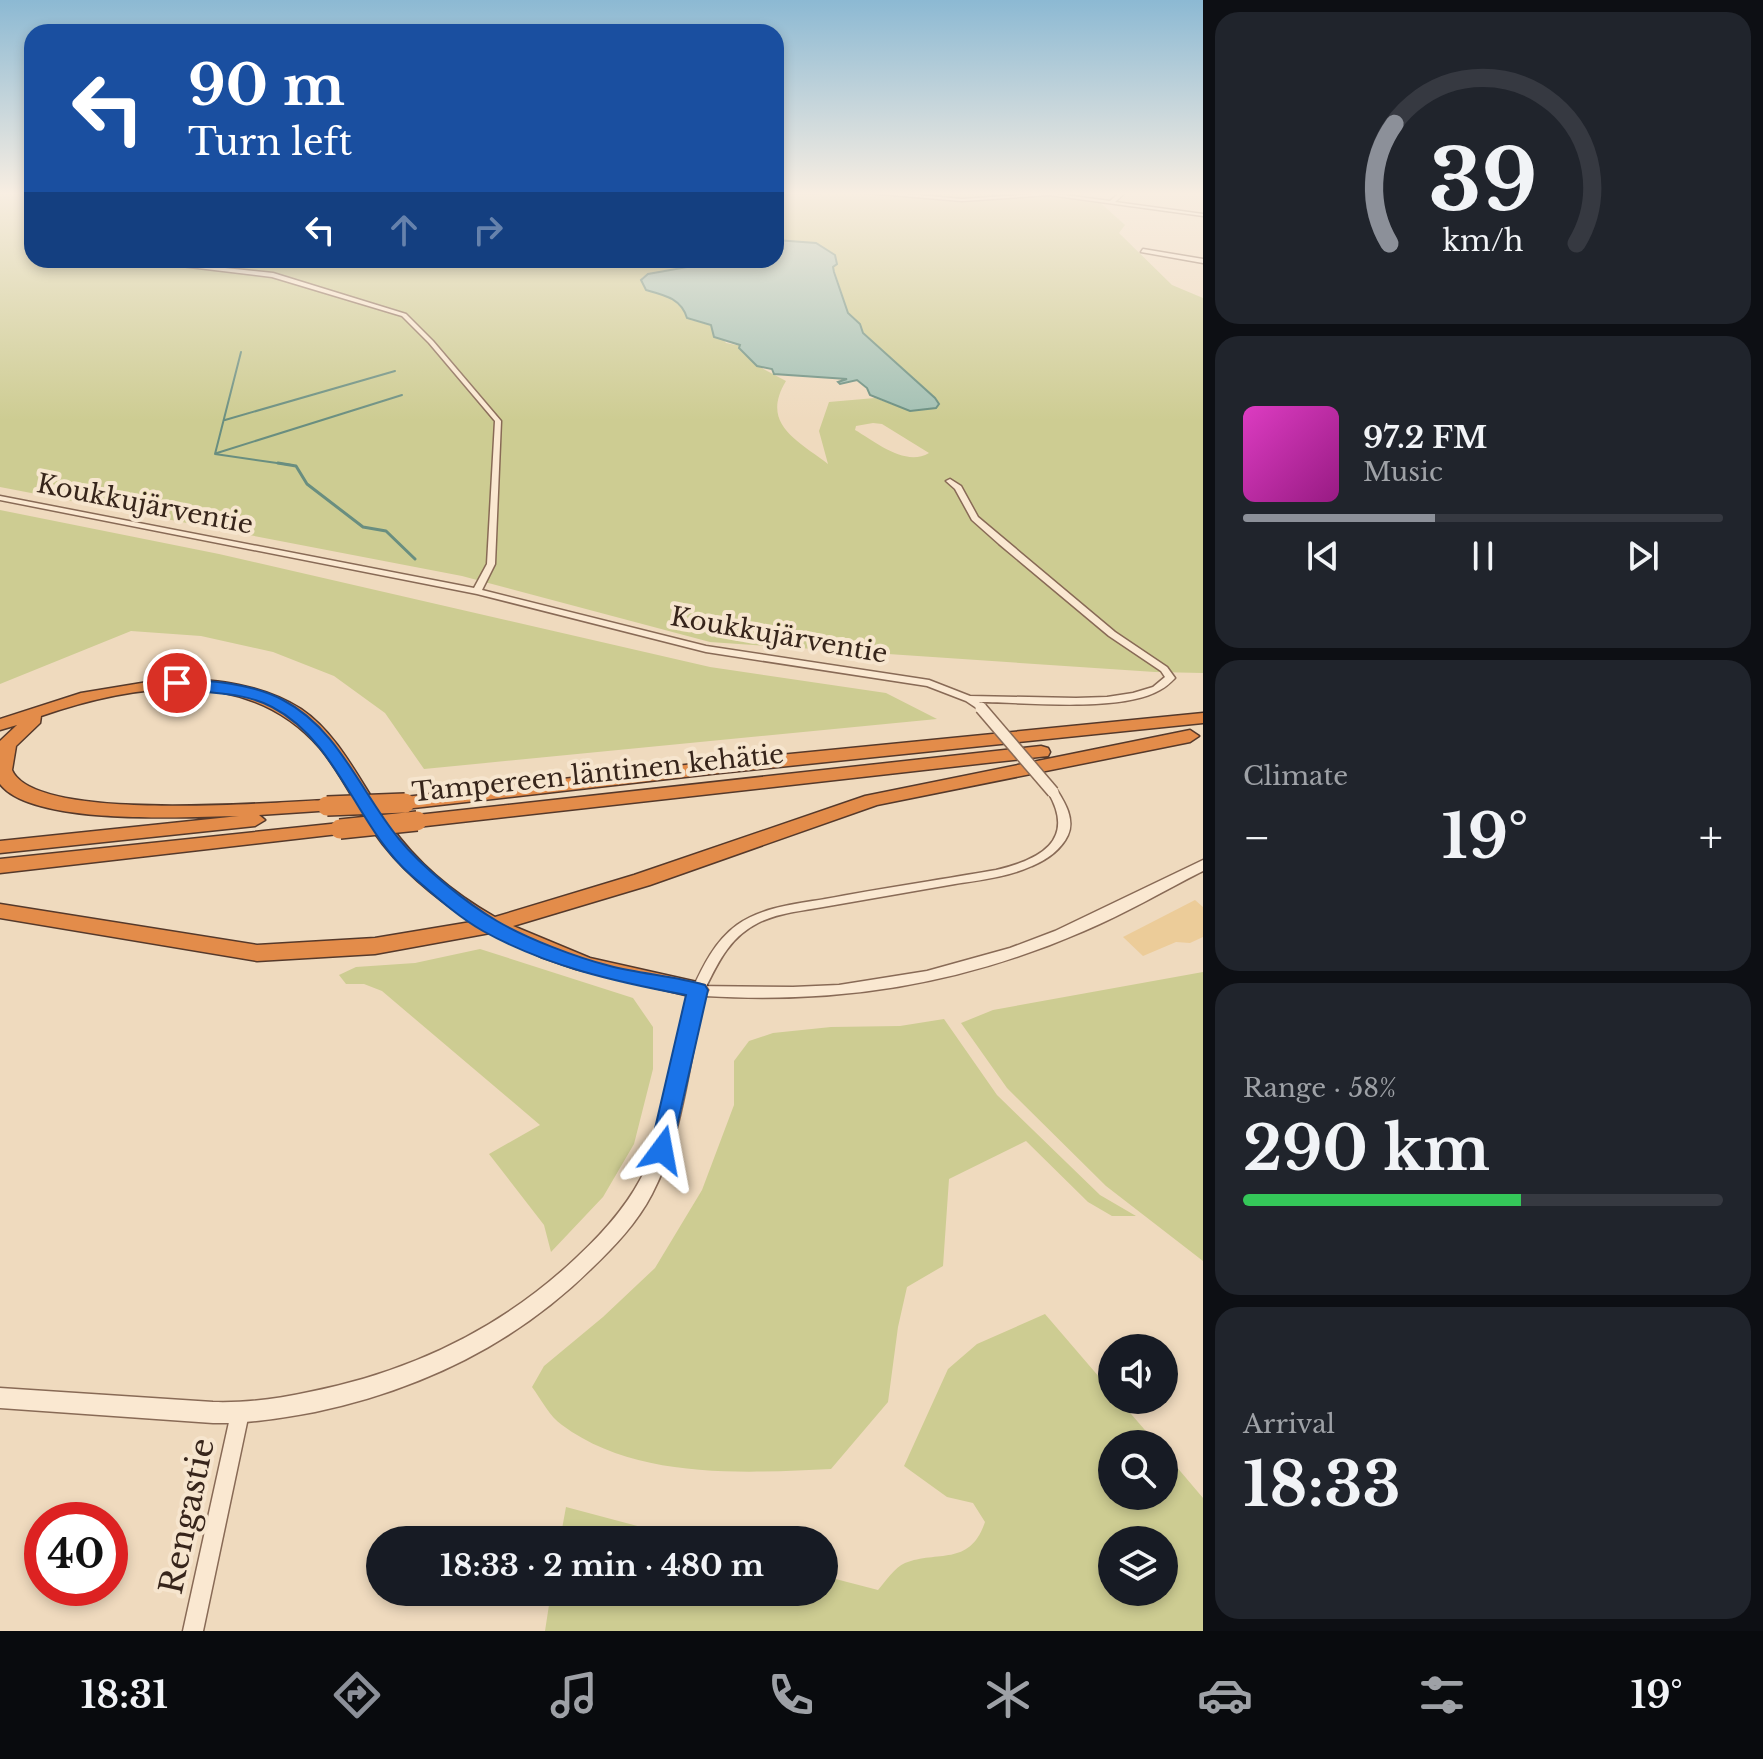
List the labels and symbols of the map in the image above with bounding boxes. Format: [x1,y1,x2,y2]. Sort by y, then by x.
street label: Koukkujärventie [34,467,256,541]
street label: Koukkujärventie [668,600,890,670]
pin [143,649,211,717]
street label: Tampereen läntinen kehätie [410,738,786,808]
position arrow [620,1108,704,1192]
street label: Rengastie [151,1434,223,1598]
speed limit sign: 40 [24,1502,128,1606]

